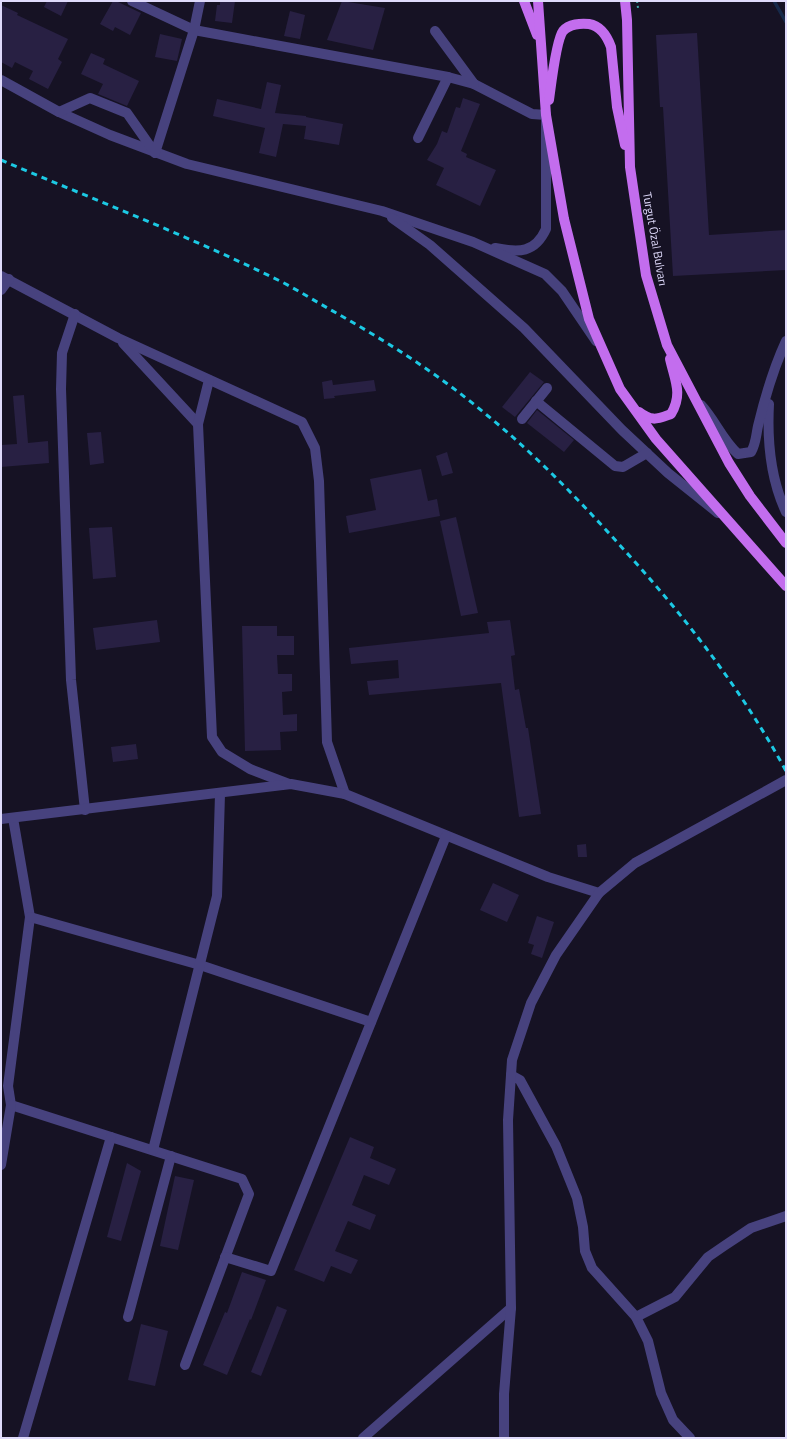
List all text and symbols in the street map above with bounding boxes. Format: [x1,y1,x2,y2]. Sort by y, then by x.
street label: Turgut Özal Bulvarı [638,191,673,287]

